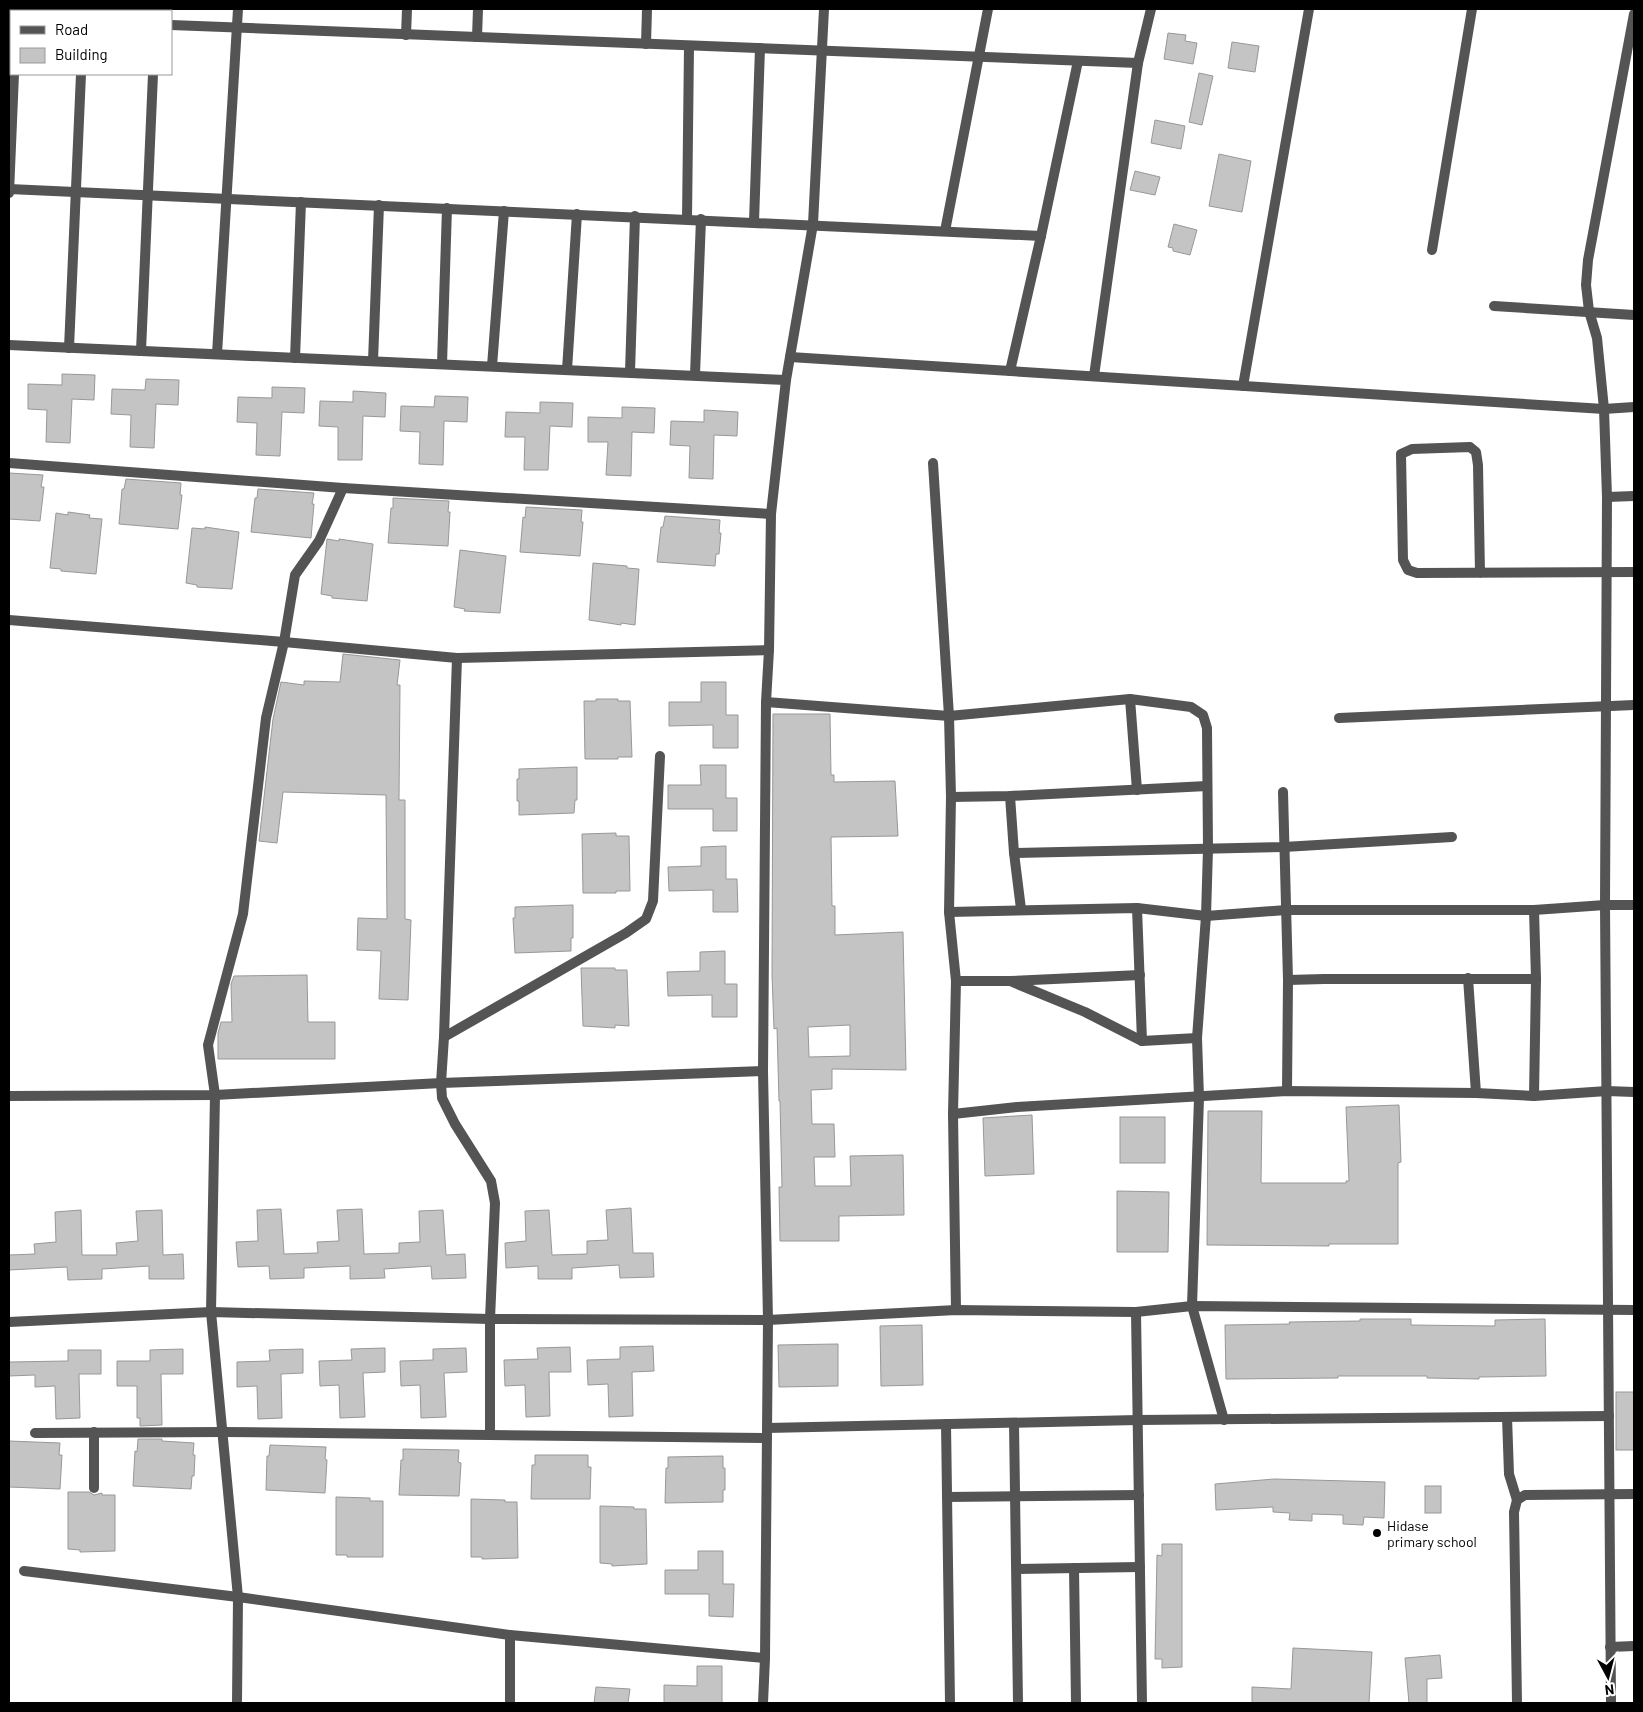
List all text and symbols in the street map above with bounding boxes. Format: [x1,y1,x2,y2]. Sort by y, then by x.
legend [10,10,172,75]
text: Road [55,20,88,38]
text: Building [55,45,108,63]
place label: Hidase primary school [1387,1517,1477,1550]
marker: Hidase primary school [1371,1527,1383,1539]
north arrow [1583,1652,1633,1702]
text: N [1604,1681,1615,1699]

